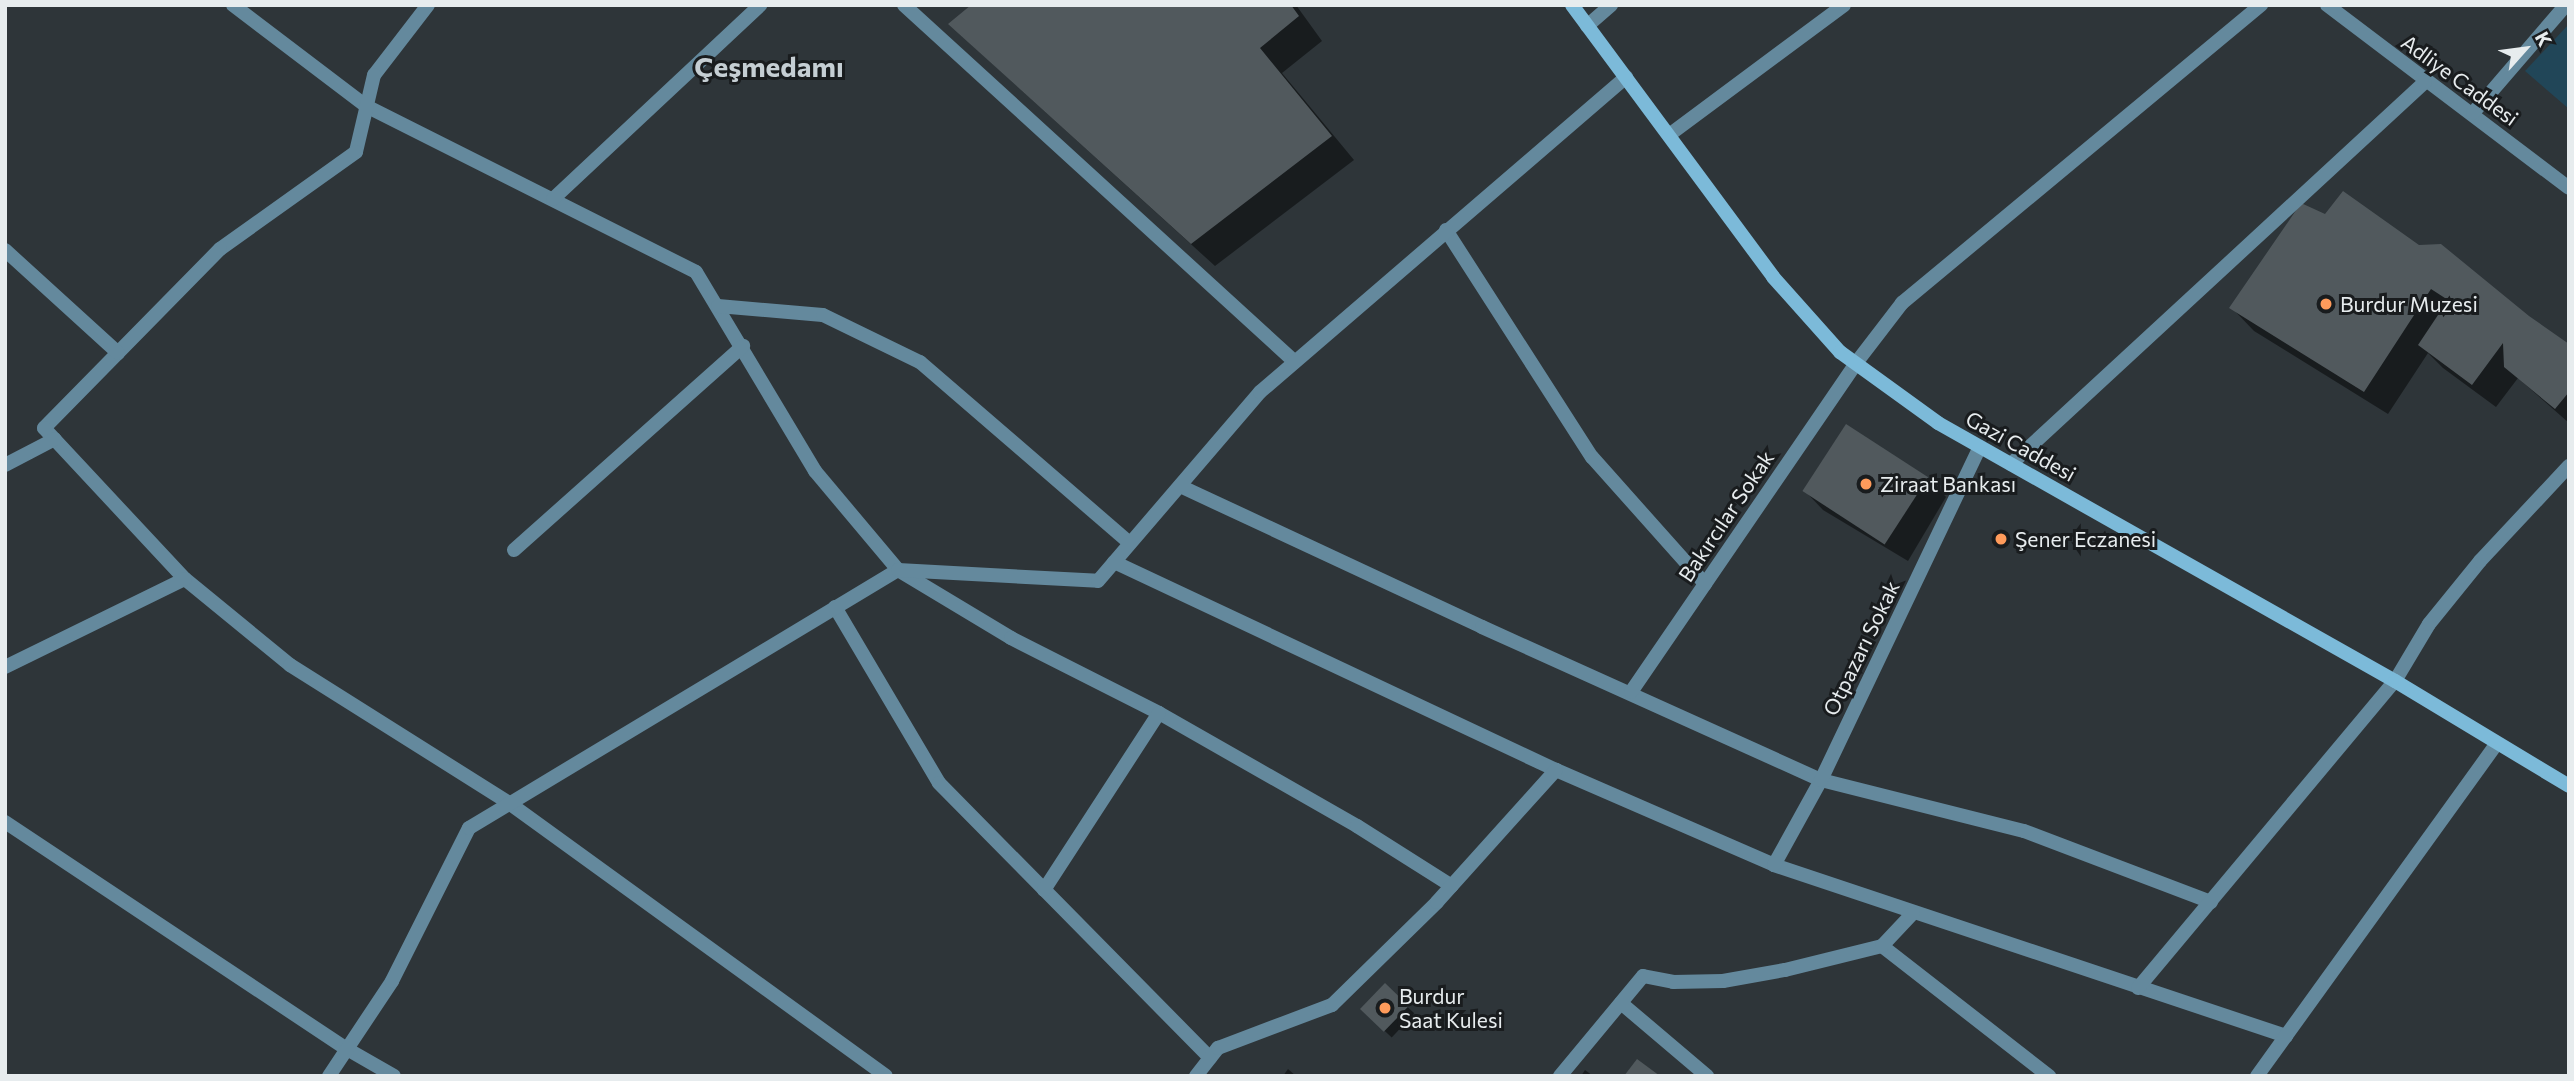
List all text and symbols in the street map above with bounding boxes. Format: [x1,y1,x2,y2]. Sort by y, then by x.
north arrow [2490,14,2560,84]
text: K [2531,28,2557,50]
street label: Adliye Caddesi [2397,29,2523,131]
district label: Çeşmedamı [694,49,844,83]
place label: Burdur Muzesi [2340,291,2478,317]
marker: Burdur Muzesi [2318,296,2334,312]
street label: Gazi Caddesi [1962,405,2080,487]
street label: Bakırcılar Sokak [1673,446,1779,586]
place label: Ziraat Bankası [1880,471,2016,497]
marker: Ziraat Bankası [1858,476,1874,492]
place label: Şener Eczanesi [2015,526,2156,552]
marker: Şener Eczanesi [1993,531,2009,547]
street label: Otpazarı Sokak [1817,576,1905,720]
place label: Burdur Saat Kulesi [1399,983,1503,1033]
marker: Burdur Saat Kulesi [1377,1000,1393,1016]

